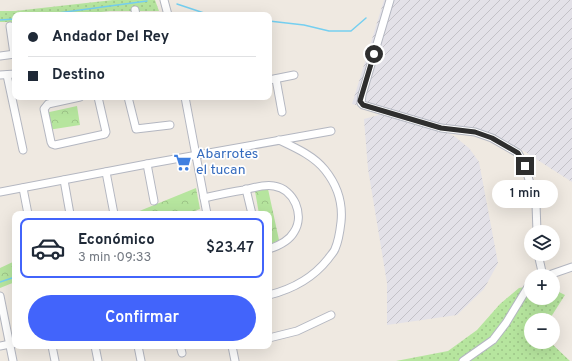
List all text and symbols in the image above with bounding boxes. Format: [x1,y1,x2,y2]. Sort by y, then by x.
text: Andador Del Rey [52,28,169,47]
route start [365,45,383,63]
text: Destino [52,66,105,85]
place label: Abarrotes el tucan [196,146,258,179]
supermarket icon: Abarrotes el tucan [173,152,193,172]
route end [516,157,534,175]
callout: 1 min [492,180,558,208]
text: 1 min [510,186,540,202]
map controls [524,225,560,349]
button: layers [524,225,560,261]
icon: car [30,230,66,266]
text: Económico [78,231,155,250]
text: $23.47 [206,239,254,258]
text: 3 min · 09:33 [78,250,151,266]
button: + [524,269,560,305]
button: Confirmar [28,295,256,341]
button: − [524,313,560,349]

